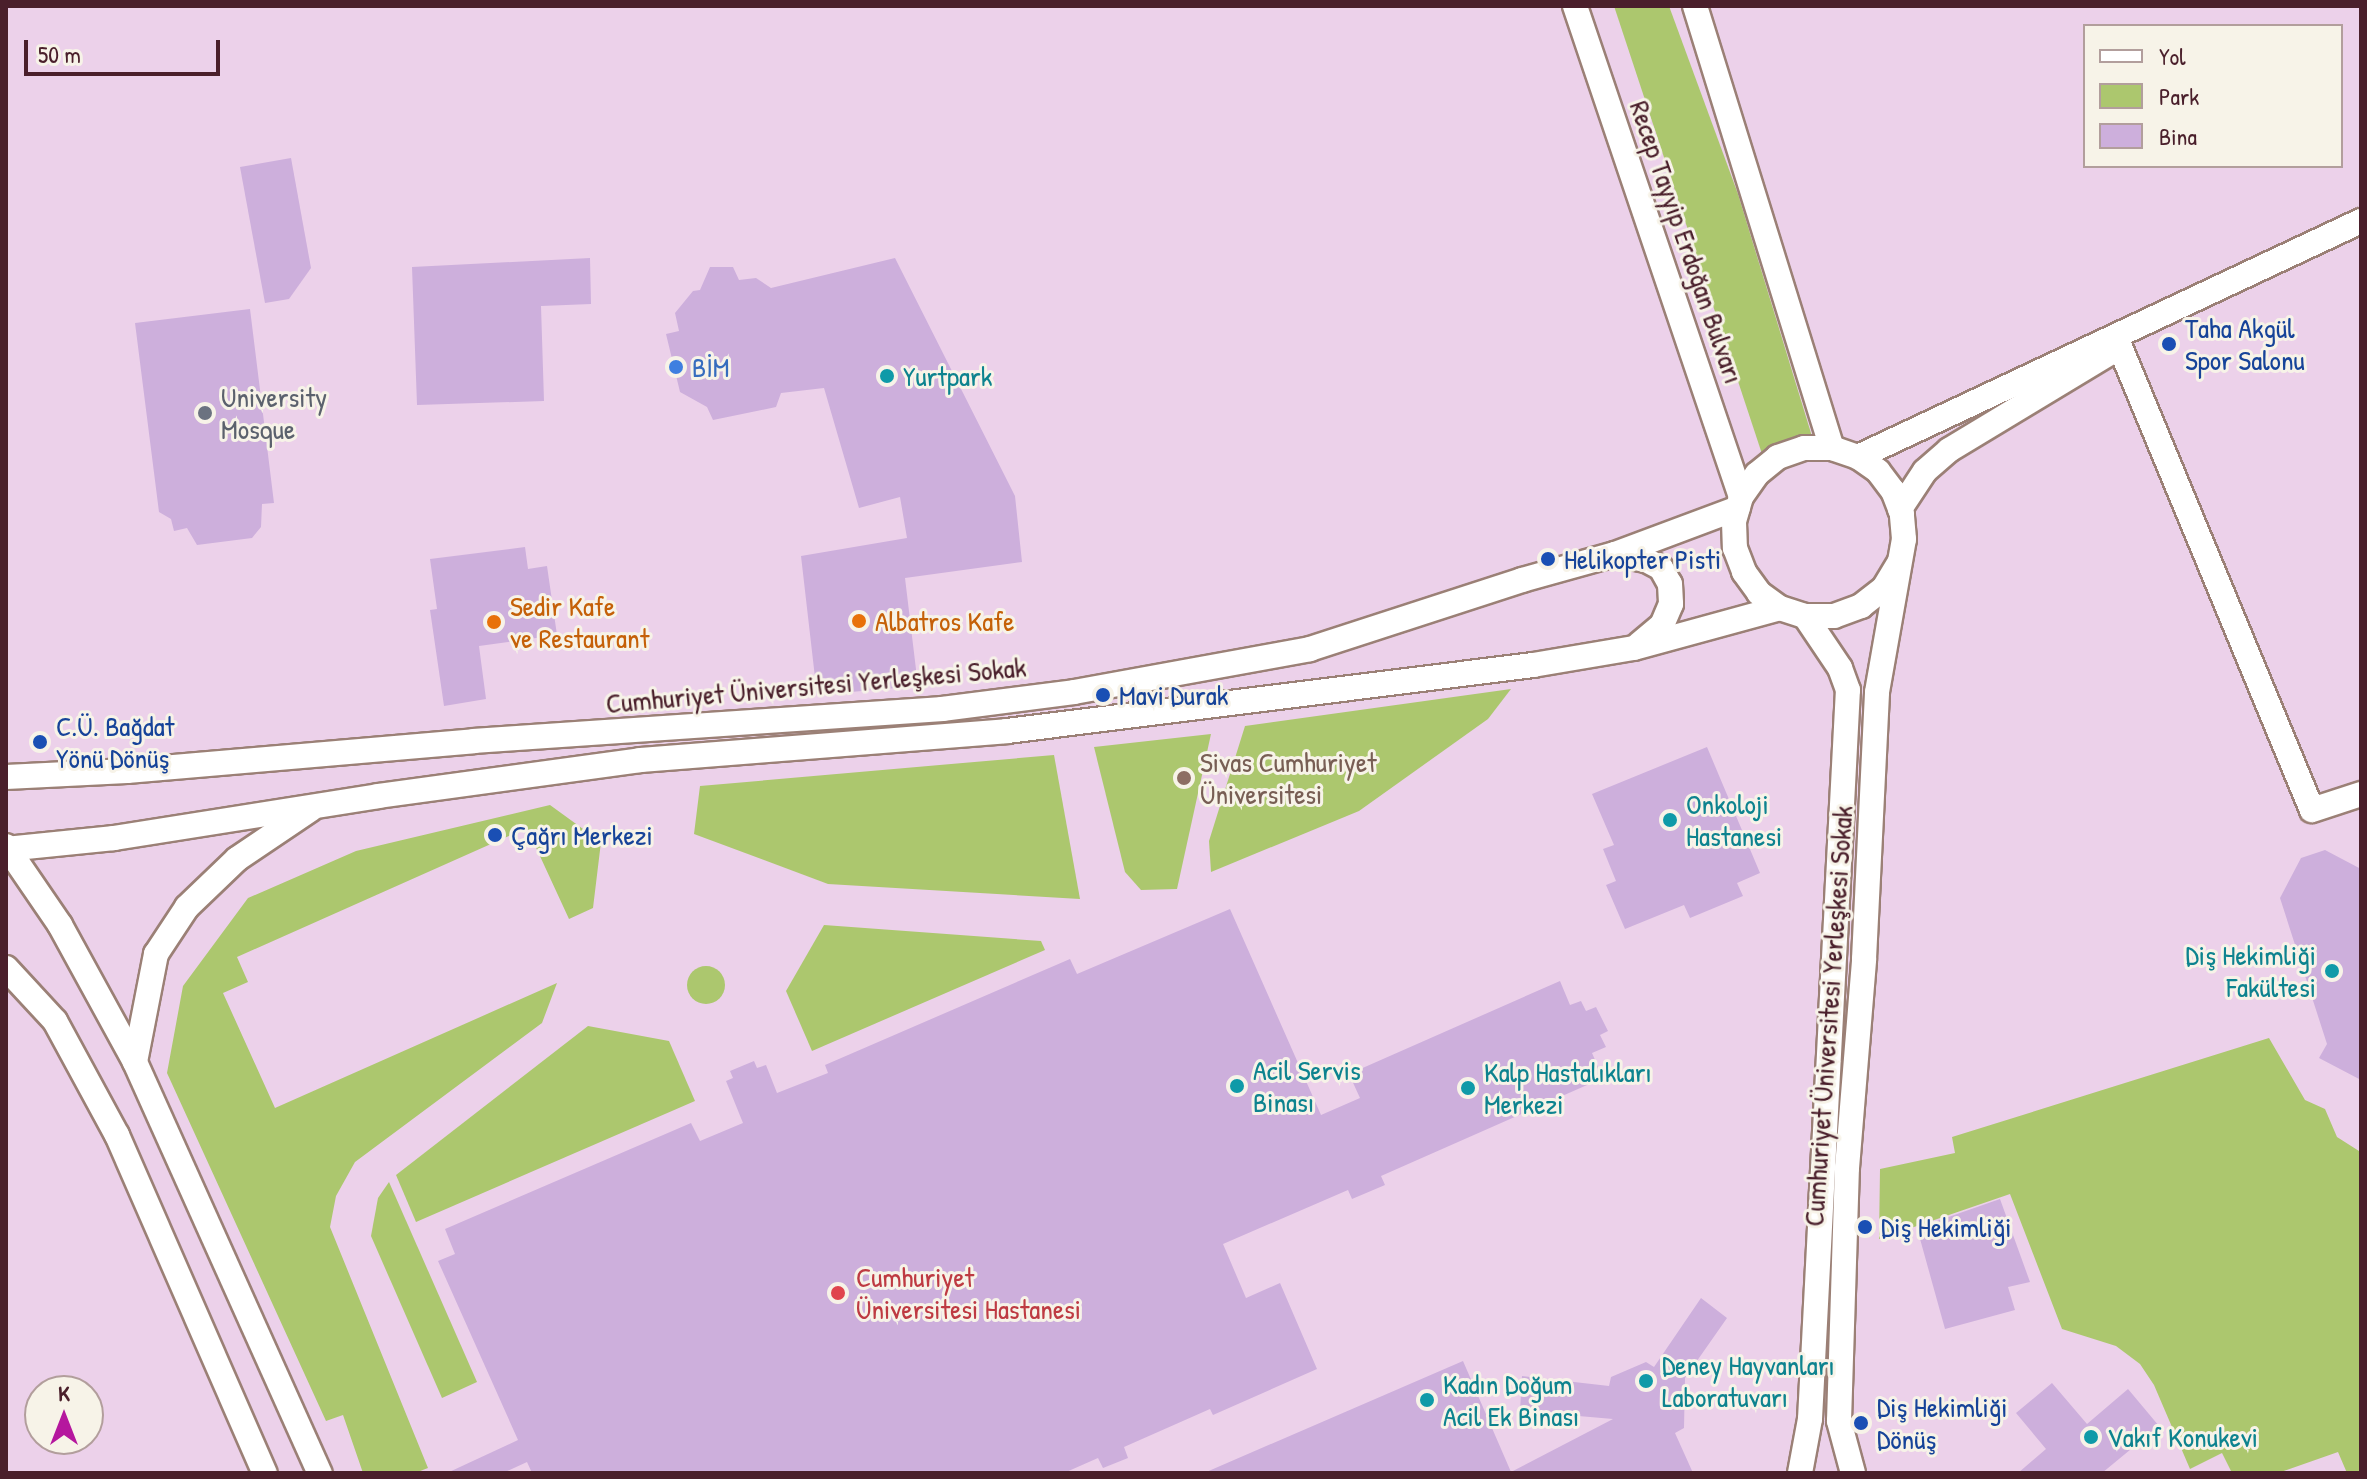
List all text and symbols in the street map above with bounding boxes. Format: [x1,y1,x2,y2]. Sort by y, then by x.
scale bar [28,24,224,74]
legend [2083,24,2343,168]
text: 50 m [38,38,81,70]
text: Yol [2159,40,2186,72]
text: Park [2159,80,2199,112]
street label: Recep Tayyip Erdoğan Bulvarı [1623,96,1751,388]
text: Bina [2159,120,2197,152]
place label: Taha Akgül Spor Salonu [2185,311,2305,377]
marker: Taha Akgül Spor Salonu [2160,335,2178,353]
place label: BİM [692,350,729,384]
marker: BİM [667,358,685,376]
place label: Yurtpark [903,359,992,393]
marker: Yurtpark [878,367,896,385]
place label: University Mosque [221,380,327,446]
marker: University Mosque [196,404,214,422]
place label: Helikopter Pisti [1564,542,1721,576]
marker: Helikopter Pisti [1539,550,1557,568]
place label: Sedir Kafe ve Restaurant [510,589,649,655]
place label: Albatros Kafe [875,604,1014,638]
marker: Albatros Kafe [850,612,868,630]
marker: Sedir Kafe ve Restaurant [485,613,503,631]
street label: Cumhuriyet Üniversitesi Yerleşkesi Sokak [604,650,1028,720]
place label: Mavi Durak [1119,678,1228,712]
marker: Mavi Durak [1094,686,1112,704]
place label: C.Ü. Bağdat Yönü Dönüş [56,709,174,775]
marker: C.Ü. Bağdat Yönü Dönüş [31,733,49,751]
place label: Sivas Cumhuriyet Üniversitesi [1200,745,1377,811]
marker: Sivas Cumhuriyet Üniversitesi [1175,769,1193,787]
place label: Onkoloji Hastanesi [1686,787,1782,853]
street label: Cumhuriyet Üniversitesi Yerleşkesi Sokak [1797,804,1859,1228]
marker: Onkoloji Hastanesi [1661,811,1679,829]
place label: Çağrı Merkezi [511,818,653,852]
marker: Çağrı Merkezi [486,826,504,844]
place label: Diş Hekimliği Fakültesi [2186,938,2316,1004]
marker: Diş Hekimliği Fakültesi [2323,962,2341,980]
place label: Acil Servis Binası [1253,1053,1361,1119]
place label: Kalp Hastalıkları Merkezi [1484,1055,1652,1121]
marker: Acil Servis Binası [1228,1077,1246,1095]
marker: Kalp Hastalıkları Merkezi [1459,1079,1477,1097]
place label: Diş Hekimliği [1881,1210,2011,1244]
marker: Diş Hekimliği [1856,1218,1874,1236]
place label: Cumhuriyet Üniversitesi Hastanesi [856,1260,1081,1326]
marker: Cumhuriyet Üniversitesi Hastanesi [827,1282,849,1304]
place label: Deney Hayvanları Laboratuvarı [1662,1348,1835,1414]
place label: Kadın Doğum Acil Ek Binası [1443,1367,1579,1433]
marker: Deney Hayvanları Laboratuvarı [1637,1372,1655,1390]
north arrow [24,1375,104,1455]
text: K [58,1378,70,1408]
place label: Diş Hekimliği Dönüş [1877,1390,2007,1456]
marker: Kadın Doğum Acil Ek Binası [1418,1391,1436,1409]
marker: Diş Hekimliği Dönüş [1852,1414,1870,1432]
place label: Vakıf Konukevi [2107,1420,2258,1454]
marker: Vakıf Konukevi [2082,1428,2100,1446]

